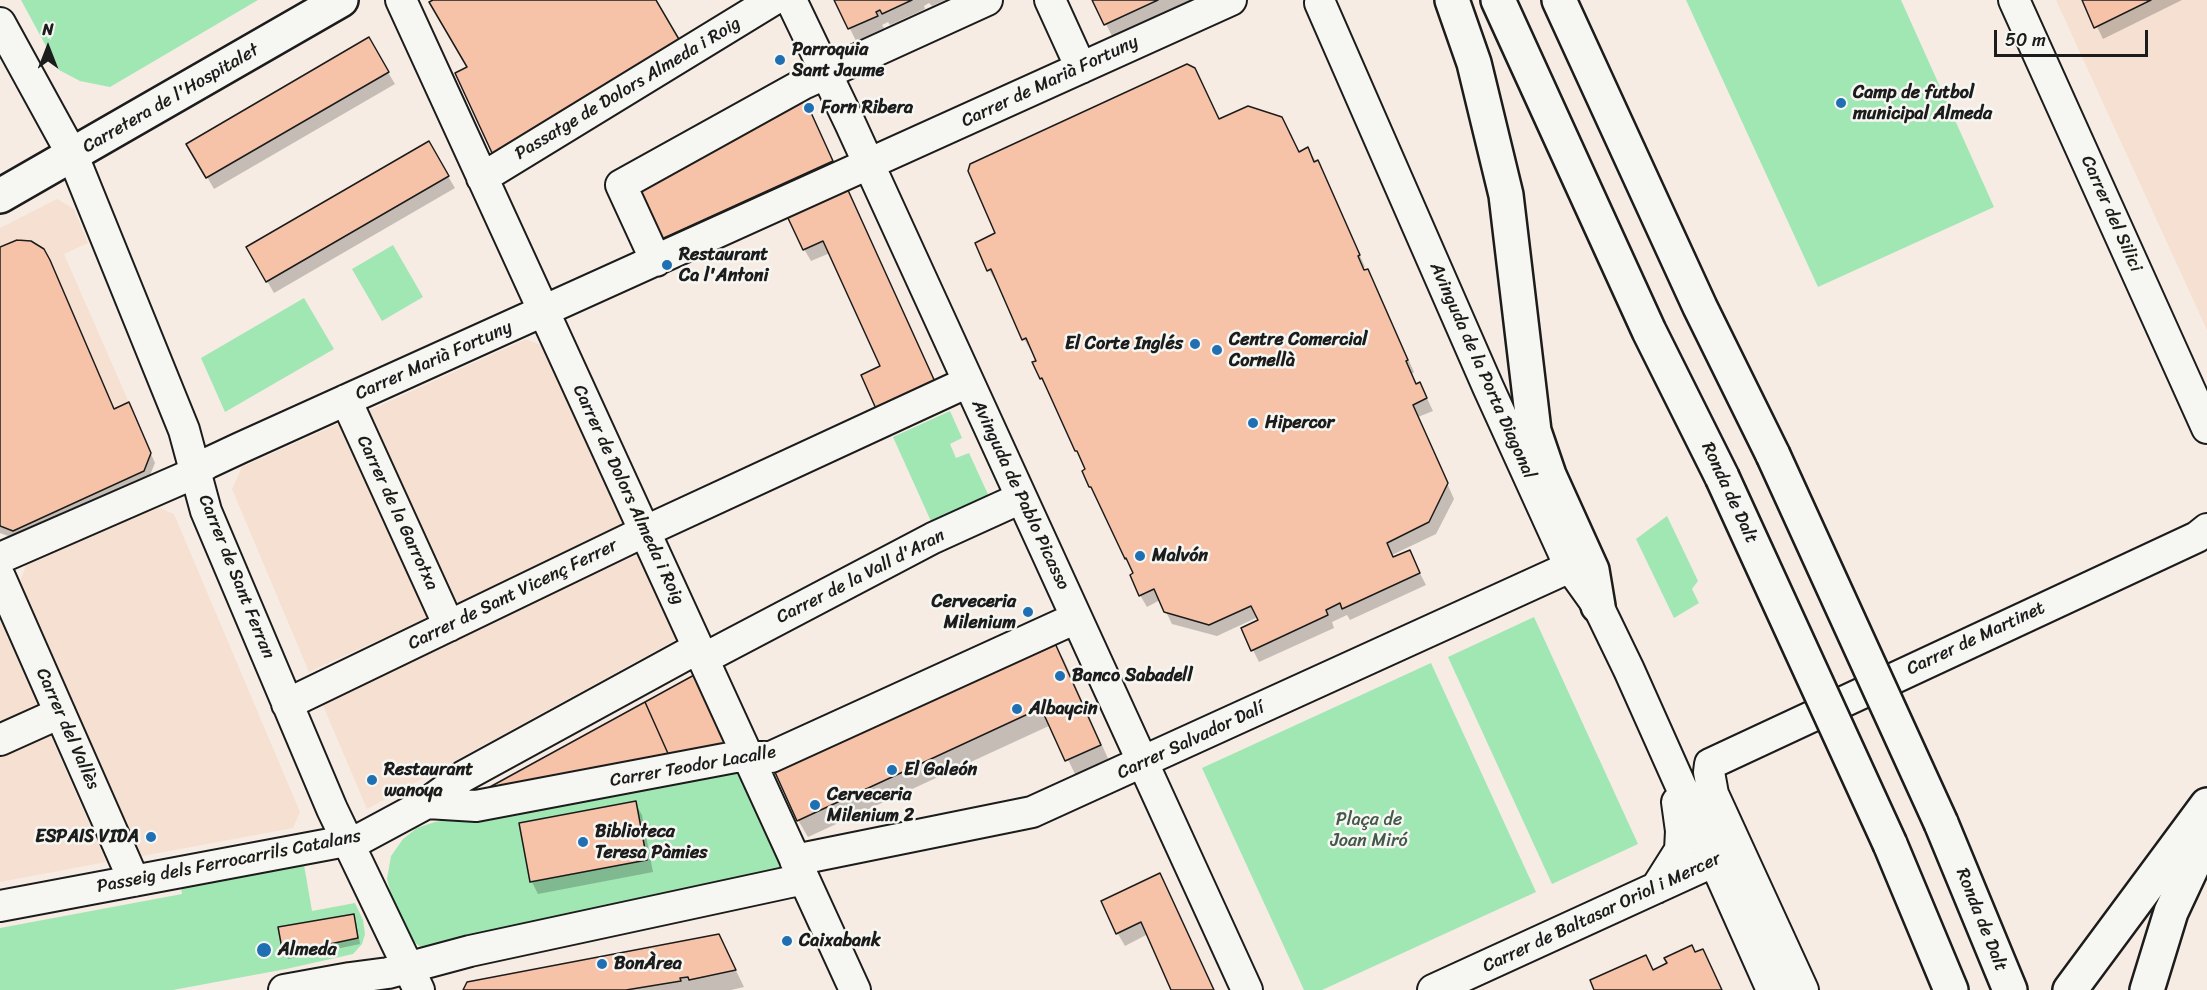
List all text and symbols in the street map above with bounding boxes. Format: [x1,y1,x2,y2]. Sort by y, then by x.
street label: Passatge de Dolors Almeda i Roig [511,13,745,165]
text: N [42,15,54,44]
north arrow [18,18,78,78]
scale bar [1997,18,2152,56]
text: 50 m [2005,24,2046,56]
street label: Carrer de Marià Fortuny [958,32,1142,132]
place label: Parroquia Sant Jaume [792,39,884,82]
street label: Carretera de l'Hospitalet [79,40,263,158]
marker: Parroquia Sant Jaume [773,53,787,67]
place label: Camp de futbol municipal Almeda [1853,82,1992,124]
marker: Camp de futbol municipal Almeda [1834,96,1848,110]
place label: Forn Ribera [821,97,913,119]
marker: Forn Ribera [802,101,816,115]
street label: Carrer del Silici [2076,152,2146,276]
place label: Restaurant Ca l'Antoni [679,244,768,286]
marker: Restaurant Ca l'Antoni [660,258,674,272]
street label: Avinguda de la Porta Diagonal [1424,259,1540,483]
street label: Carrer Marià Fortuny [352,317,516,405]
place label: Centre Comercial Cornellà [1229,329,1367,372]
place label: El Corte Inglés [1065,333,1183,355]
marker: El Corte Inglés [1188,337,1202,351]
marker: Centre Comercial Cornellà [1210,343,1224,357]
street label: Carrer de Dolors Almeda i Roig [567,382,689,608]
street label: Avinguda de Pablo Picasso [966,396,1074,594]
place label: Hipercor [1265,412,1334,434]
marker: Hipercor [1246,416,1260,430]
street label: Carrer de la Garrotxa [352,432,442,594]
street label: Ronda de Dalt [1696,439,1762,547]
street label: Carrer de Sant Ferran [193,492,279,662]
street label: Carrer de la Vall d'Aran [773,525,949,629]
street label: Carrer de Sant Vicenç Ferrer [405,535,621,655]
place label: Malvón [1152,545,1208,567]
marker: Malvón [1133,549,1147,563]
place label: Cerveceria Milenium [931,591,1016,634]
street label: Carrer de Martinet [1903,598,2049,680]
marker: Cerveceria Milenium [1021,605,1035,619]
street label: Carrer del Vallès [31,665,103,793]
place label: Banco Sabadell [1072,665,1193,687]
marker: Banco Sabadell [1053,669,1067,683]
street label: Carrer Salvador Dalí [1114,697,1268,785]
place label: Albaycin [1029,698,1097,720]
marker: Albaycin [1010,702,1024,716]
street label: Carrer Teodor Lacalle [608,742,778,792]
place label: Restaurant wanoya [384,759,473,802]
place label: El Galeón [904,759,977,781]
marker: El Galeón [885,763,899,777]
marker: Restaurant wanoya [365,773,379,787]
place label: Cerveceria Milenium 2 [827,784,914,826]
marker: Cerveceria Milenium 2 [808,798,822,812]
park label: Plaça de Joan Miró [1330,809,1408,852]
place label: Biblioteca Teresa Pàmies [595,821,708,864]
place label: ESPAIS VIDA [35,826,139,848]
street label: Passeig dels Ferrocarrils Catalans [95,826,363,898]
marker: ESPAIS VIDA [144,830,158,844]
marker: Biblioteca Teresa Pàmies [576,835,590,849]
street label: Carrer de Baltasar Oriol i Mercer [1480,848,1724,978]
street label: Ronda de Dalt [1951,865,2011,975]
place label: Caixabank [799,930,880,952]
marker: Caixabank [780,934,794,948]
place label: Almeda [278,939,337,961]
marker: Almeda [255,941,273,959]
place label: BonÀrea [614,953,682,975]
marker: BonÀrea [595,957,609,971]

